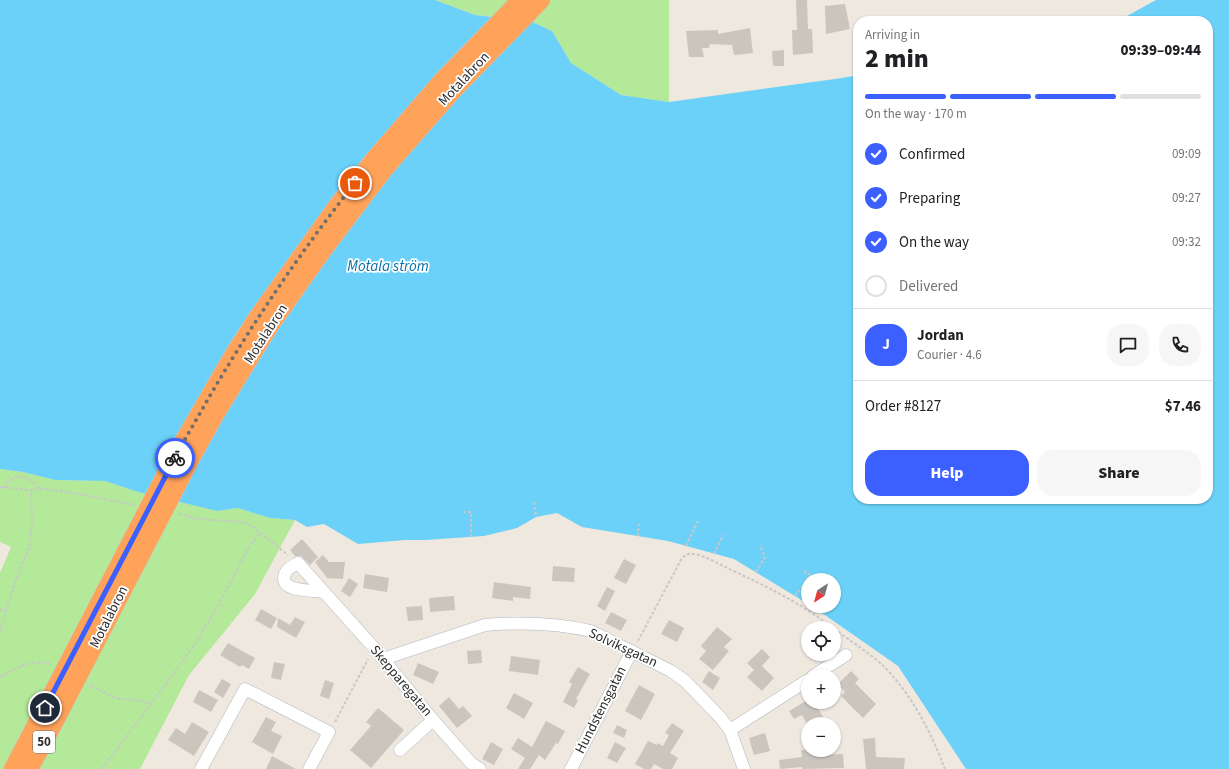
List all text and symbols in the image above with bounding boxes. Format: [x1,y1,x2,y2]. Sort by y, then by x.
text: Arriving in [865,26,920,44]
text: 2 min [865,40,929,77]
text: 09:39–09:44 [1120,40,1201,61]
street label: Motalabron [434,48,494,110]
text: On the way · 170 m [865,105,967,123]
icon: check [865,143,887,165]
text: Confirmed [899,144,965,165]
text: 09:09 [1172,145,1201,163]
pin [338,166,372,200]
icon: bag [344,172,366,194]
icon: check [865,187,887,209]
text: Preparing [899,188,960,209]
text: 09:27 [1172,189,1201,207]
icon: check [865,231,887,253]
text: On the way [899,232,969,253]
text: 09:32 [1172,233,1201,251]
water label: Motala ström [347,256,429,277]
text: Delivered [899,276,958,297]
street label: Motalabron [239,300,293,368]
button: chat [1107,324,1149,366]
button: phone [1159,324,1201,366]
text: Jordan [917,325,964,346]
text: J [882,334,890,355]
text: Courier · 4.6 [917,346,982,364]
text: Order #8127 [865,396,941,417]
text: $7.46 [1165,396,1201,417]
courier [155,438,195,478]
icon: bike [164,447,186,469]
button: Help [865,450,1029,496]
button: Share [1037,450,1201,496]
north arrow [801,573,841,613]
map controls [801,573,841,757]
street label: Motalabron [85,582,133,652]
button: locate [801,621,841,661]
street label: Solviksgatan [585,623,661,673]
street label: Skepparegatan [365,641,437,721]
street label: Hundstensgatan [570,663,632,757]
button: + [801,669,841,709]
pin [28,691,62,725]
icon: home [34,697,56,719]
button: − [801,717,841,757]
road number: 50 [33,731,55,753]

